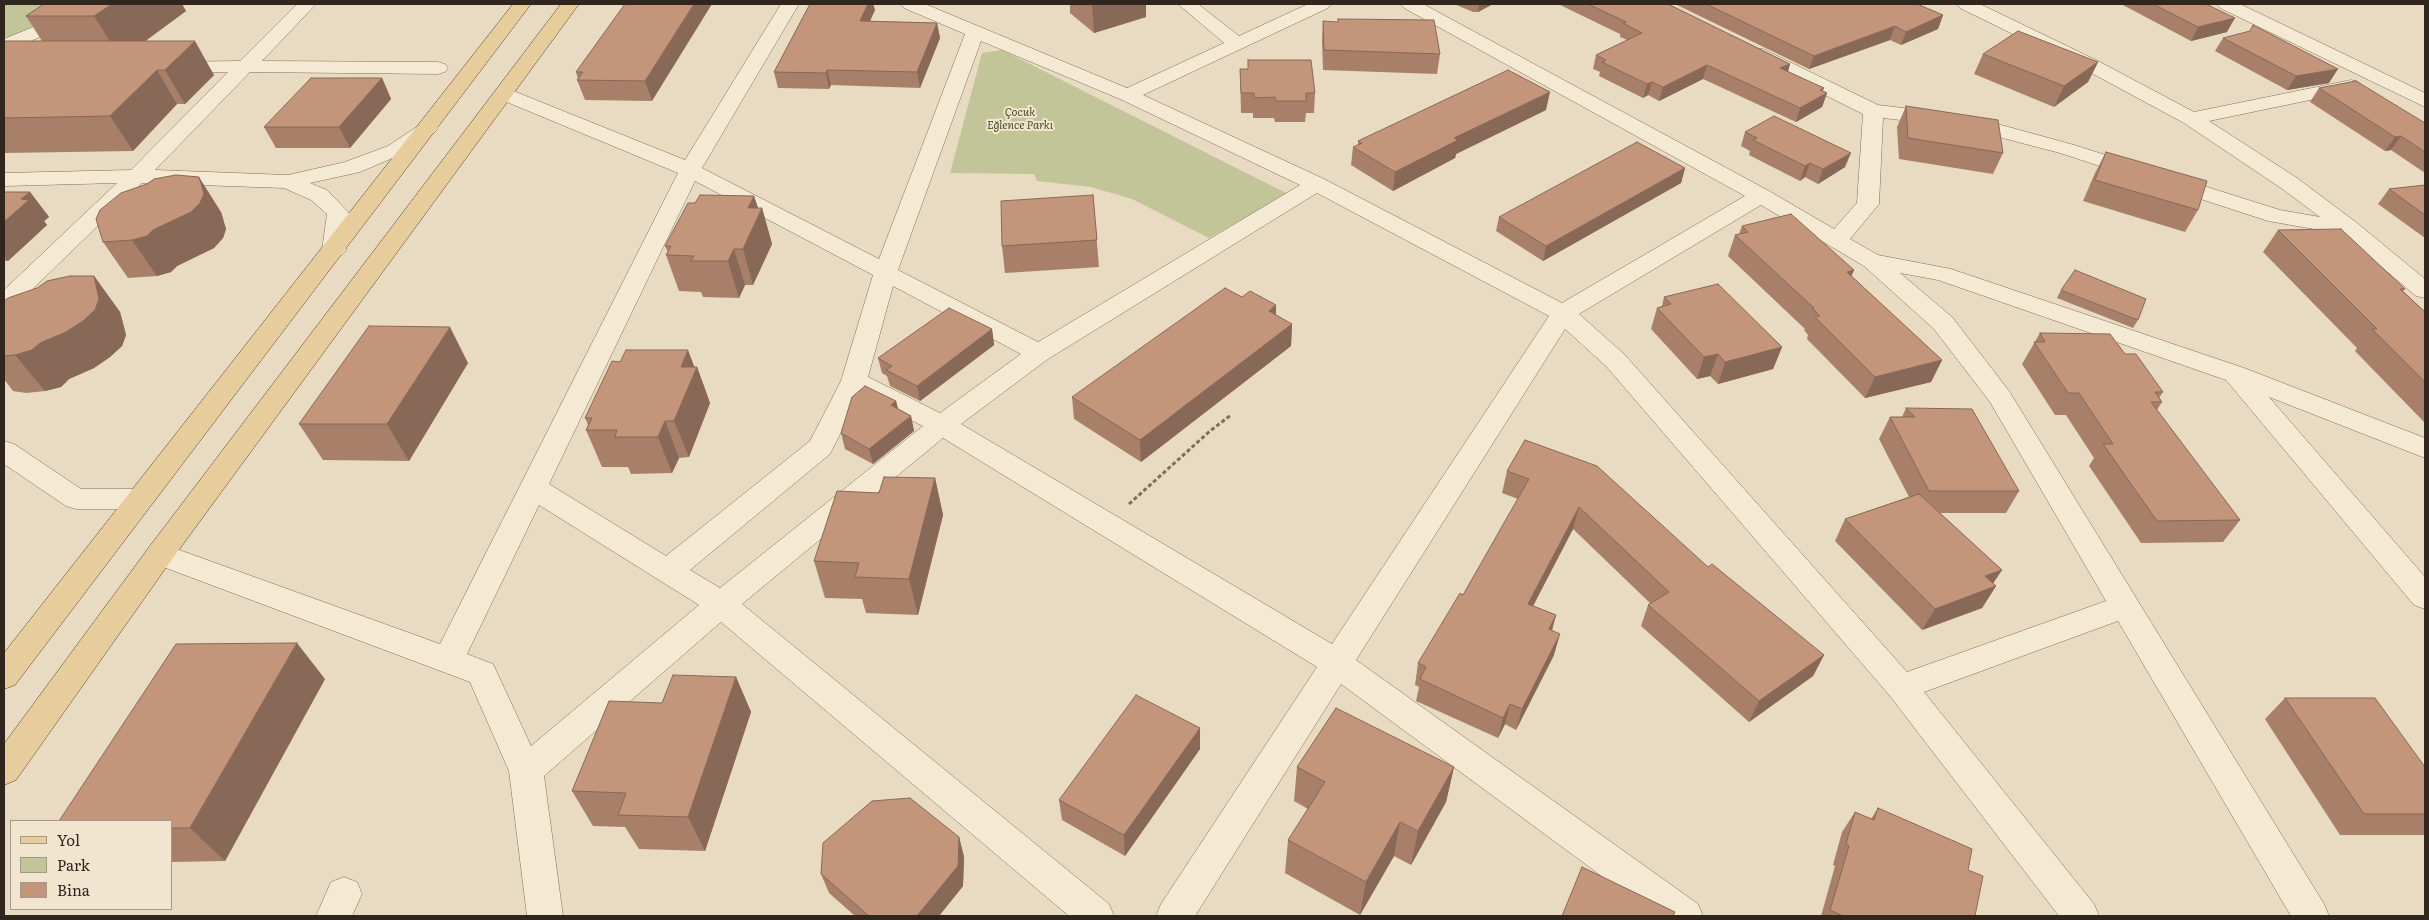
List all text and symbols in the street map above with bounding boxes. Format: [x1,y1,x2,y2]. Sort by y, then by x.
park label: Çocuk Eğlence Parkı [987,106,1053,132]
legend [10,820,172,910]
text: Yol [57,828,80,851]
text: Park [57,853,90,876]
text: Bina [57,878,90,901]

